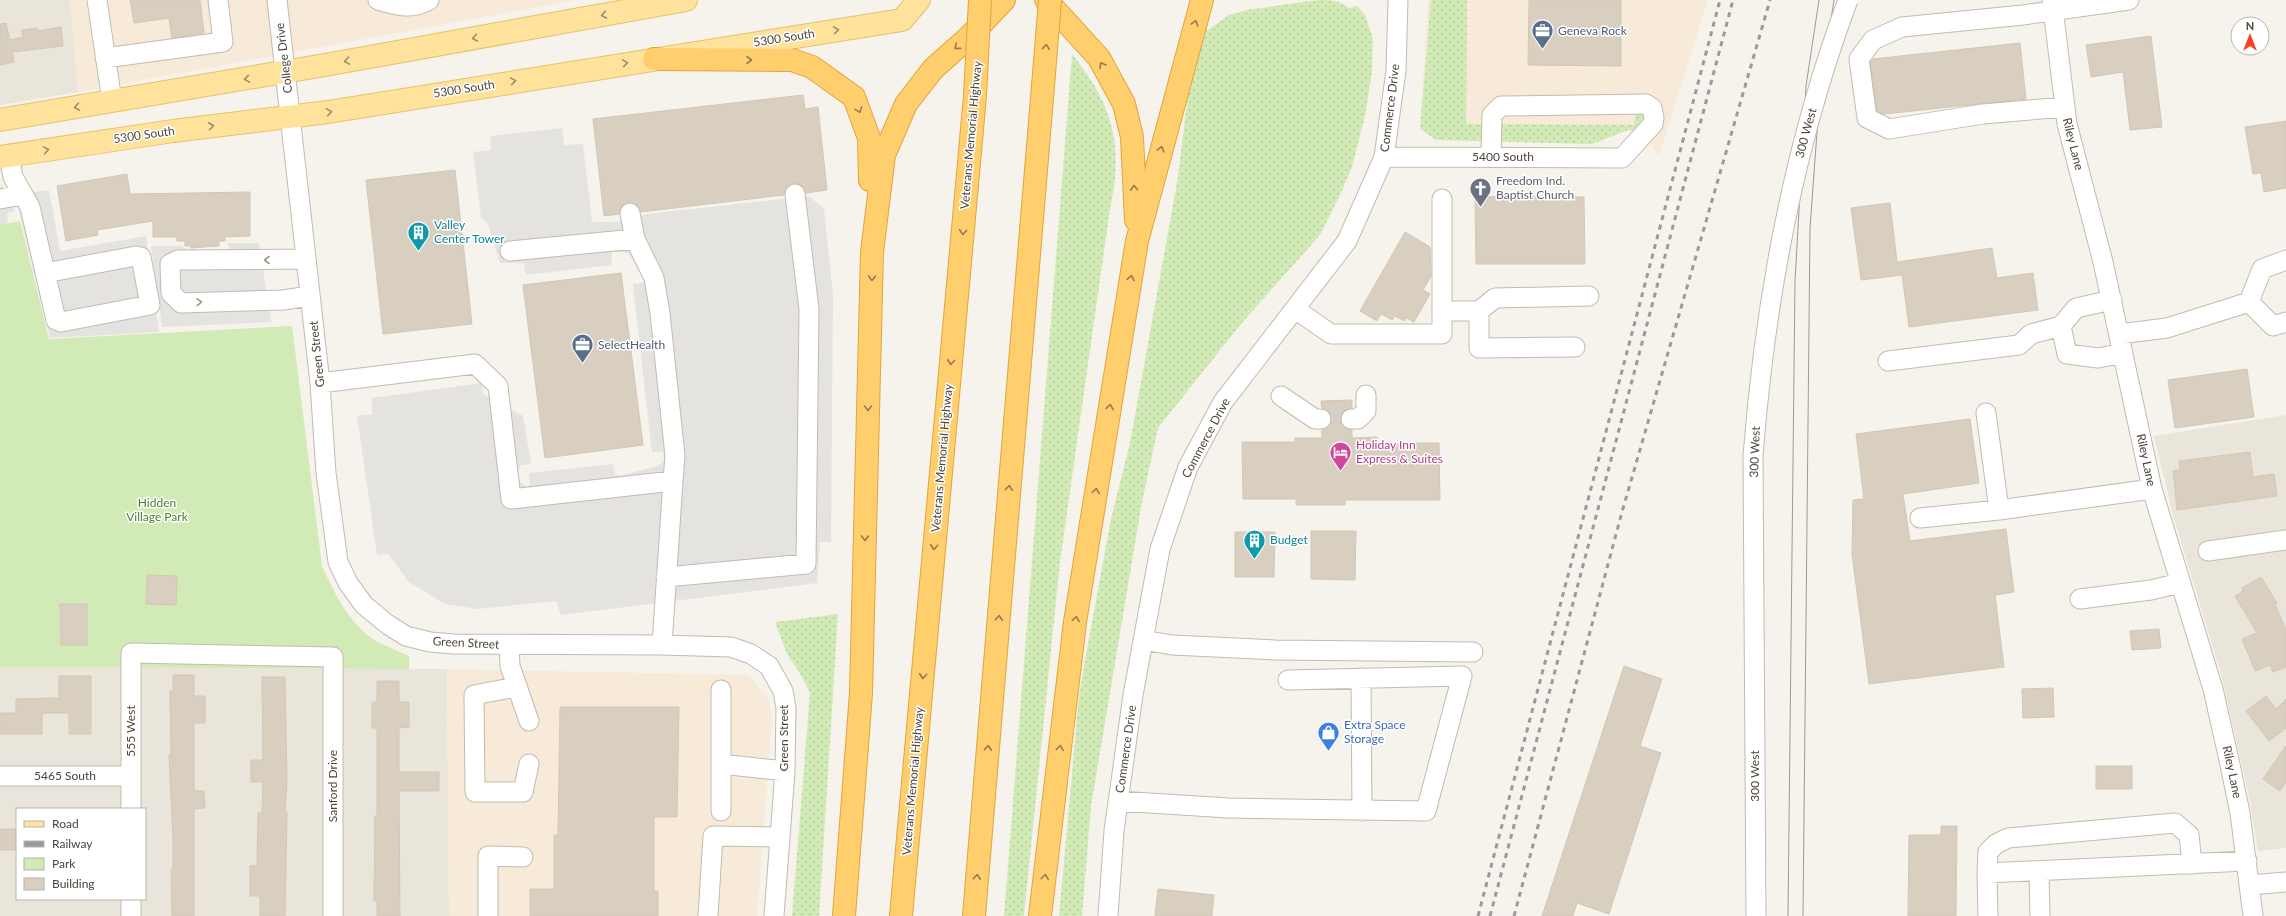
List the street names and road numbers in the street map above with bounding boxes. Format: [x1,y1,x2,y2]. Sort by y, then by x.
street label: College Drive [272,22,295,94]
street label: 5300 South [752,25,816,50]
street label: Veterans Memorial Highway [957,59,985,210]
street label: Commerce Drive [1377,63,1402,153]
street label: 5300 South [432,76,496,101]
street label: 300 West [1792,105,1820,160]
street label: Riley Lane [2060,116,2087,172]
street label: 5300 South [112,123,176,146]
street label: 5400 South [1472,149,1534,164]
street label: Green Street [305,319,327,388]
street label: Veterans Memorial Highway [928,382,956,533]
street label: Commerce Drive [1178,395,1233,480]
street label: 300 West [1746,425,1763,478]
street label: Riley Lane [2134,432,2159,488]
street label: Green Street [432,633,500,652]
street label: Green Street [776,704,791,771]
street label: Commerce Drive [1112,704,1139,794]
street label: 555 West [123,705,138,757]
street label: Veterans Memorial Highway [899,705,927,856]
street label: Riley Lane [2220,744,2245,800]
street label: Sanford Drive [325,750,340,822]
street label: 300 West [1747,750,1762,802]
street label: 5465 South [34,768,96,783]

